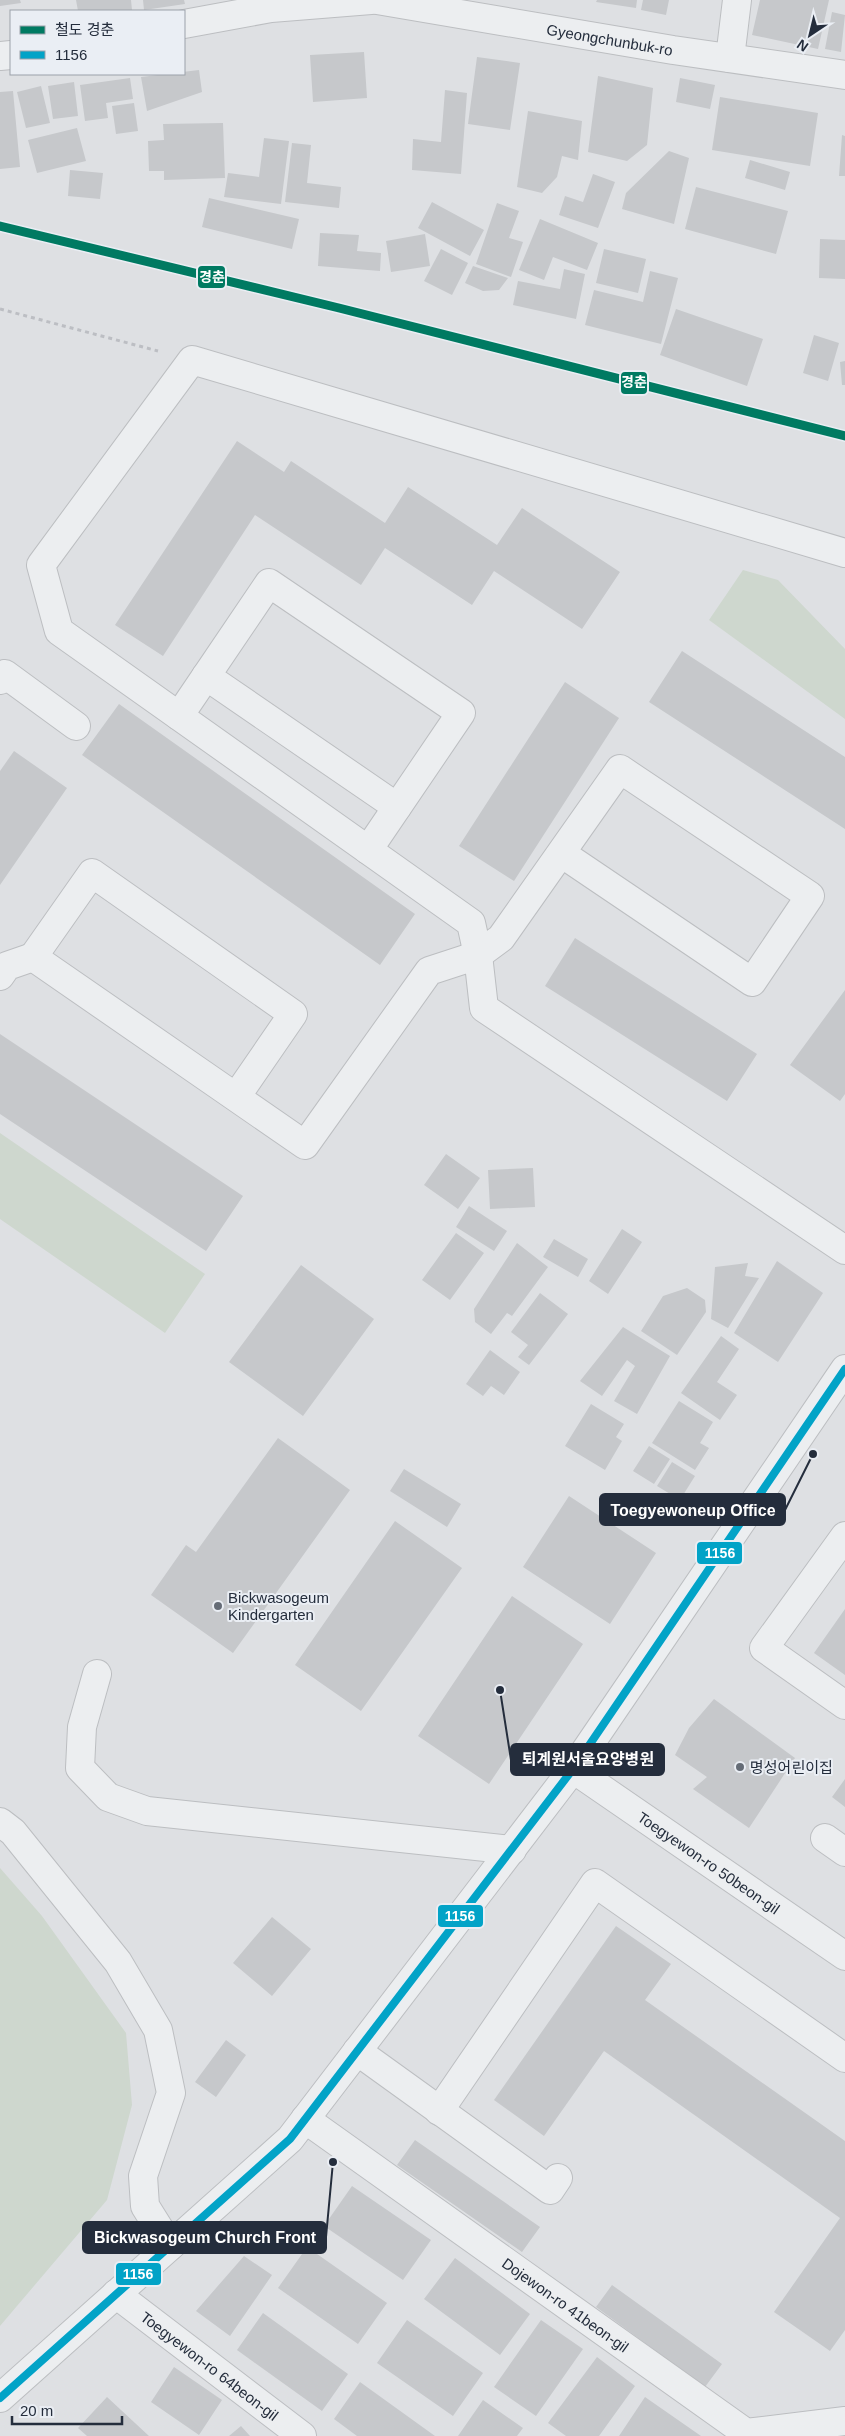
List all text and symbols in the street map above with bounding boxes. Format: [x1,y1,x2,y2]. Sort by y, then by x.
legend [10,10,185,75]
north arrow [785,10,835,60]
street label: Gyeongchunbuk-ro [545,20,674,58]
text: 철도 경춘 [55,21,115,38]
text: N [794,36,811,55]
text: 1156 [55,46,87,63]
line badge: 경춘 [197,265,226,289]
text: 경춘 [199,269,225,285]
line badge: 경춘 [620,371,648,395]
text: 경춘 [621,374,647,390]
callout: Toegyewoneup Office [600,1494,785,1525]
text: Toegyewoneup Office [610,1502,776,1519]
line badge: 1156 [696,1541,743,1565]
text: 1156 [705,1545,735,1561]
place label: Bickwasogeum Kindergarten [228,1589,329,1623]
marker: Bickwasogeum Kindergarten [212,1600,224,1612]
callout: 퇴계원서울요양병원 [511,1744,664,1775]
text: 퇴계원서울요양병원 [522,1751,654,1768]
place label: 명성어린이집 [750,1759,833,1776]
marker: 명성어린이집 [734,1761,746,1773]
street label: Toegyewon-ro 50beon-gil [635,1808,783,1917]
line badge: 1156 [437,1904,484,1928]
text: 1156 [445,1908,475,1924]
callout: Bickwasogeum Church Front [83,2222,326,2253]
text: Bickwasogeum Church Front [94,2229,317,2246]
street label: Dojewon-ro 41beon-gil [499,2254,632,2355]
line badge: 1156 [115,2262,162,2286]
text: 1156 [123,2266,153,2282]
street label: Toegyewon-ro 64beon-gil [138,2308,282,2423]
scale bar [12,2394,122,2426]
text: 20 m [20,2402,53,2419]

